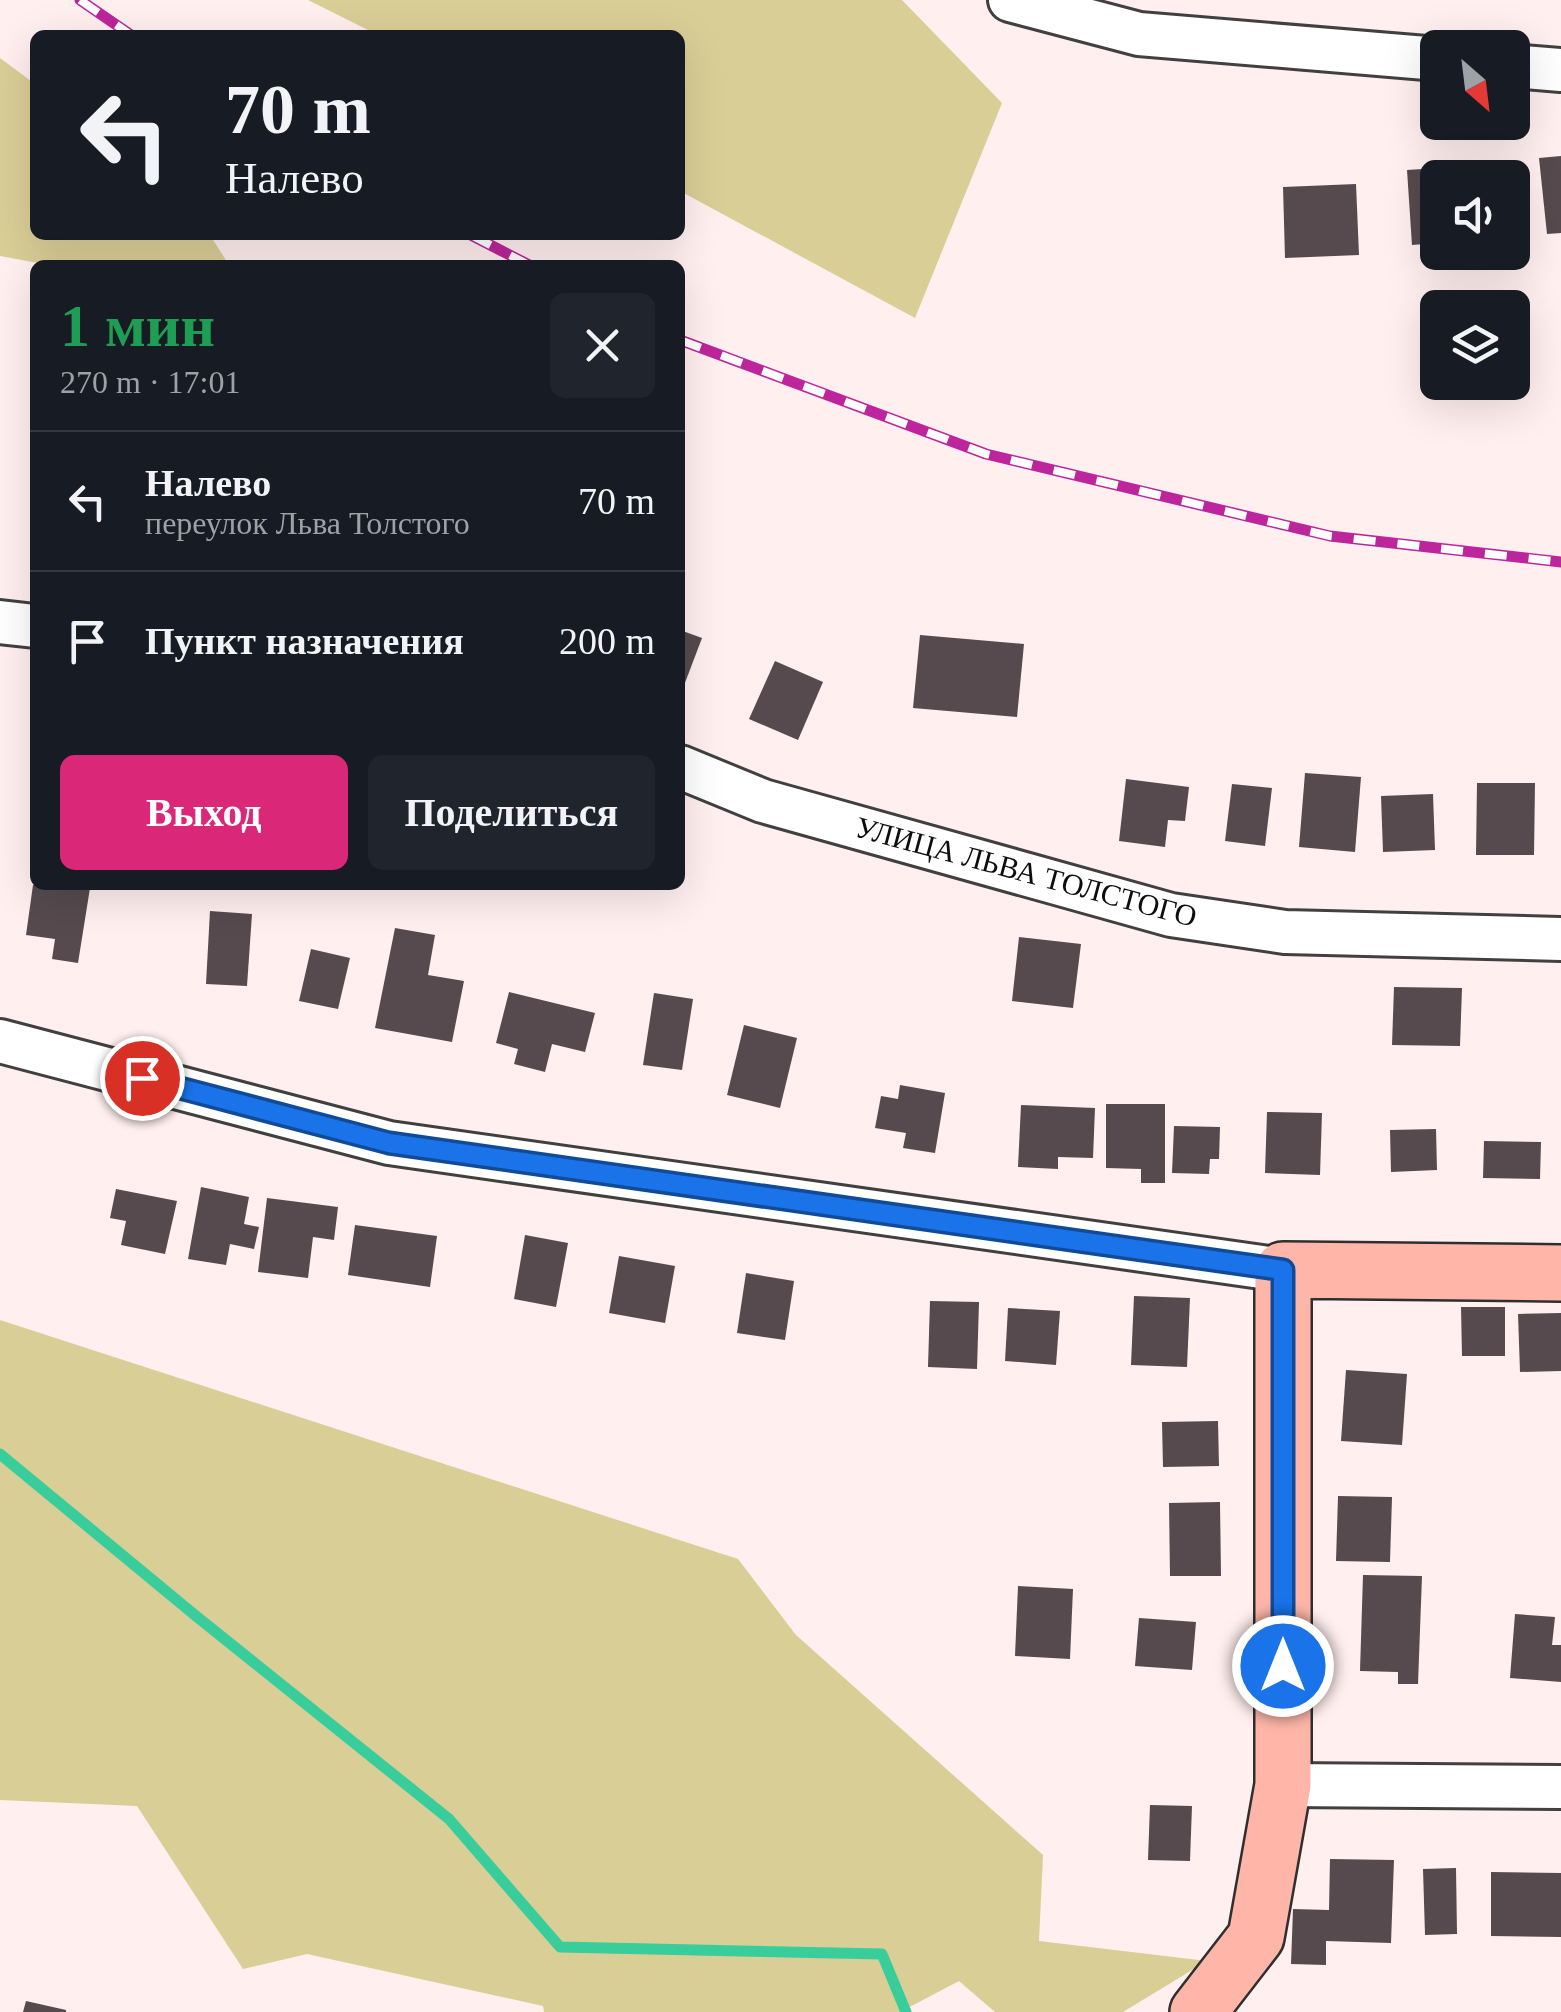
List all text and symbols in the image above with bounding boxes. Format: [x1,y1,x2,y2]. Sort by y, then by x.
north arrow [1420,30,1530,140]
map controls [1420,30,1530,400]
icon: left [60,70,190,200]
text: 70 m [225,71,371,148]
text: Налево [225,153,364,203]
button: sound [1420,160,1530,270]
button: layers [1420,290,1530,400]
text: 1 мин [60,293,215,359]
button: close [550,293,655,398]
text: 270 m · 17:01 [60,364,240,400]
text: Налево [145,462,271,504]
icon: left [60,474,115,529]
text: 70 m [578,480,655,522]
text: переулок Льва Толстого [145,505,470,541]
icon: arrive [60,614,115,669]
text: Пункт назначения [145,620,464,662]
text: 200 m [559,620,655,662]
button: Выход [60,755,348,870]
button: Поделиться [368,755,655,870]
street label: УЛИЦА ЛЬВА ТОЛСТОГО [852,810,1200,933]
pin [100,1036,185,1121]
icon: arrive [115,1051,170,1106]
position arrow [1231,1614,1335,1718]

